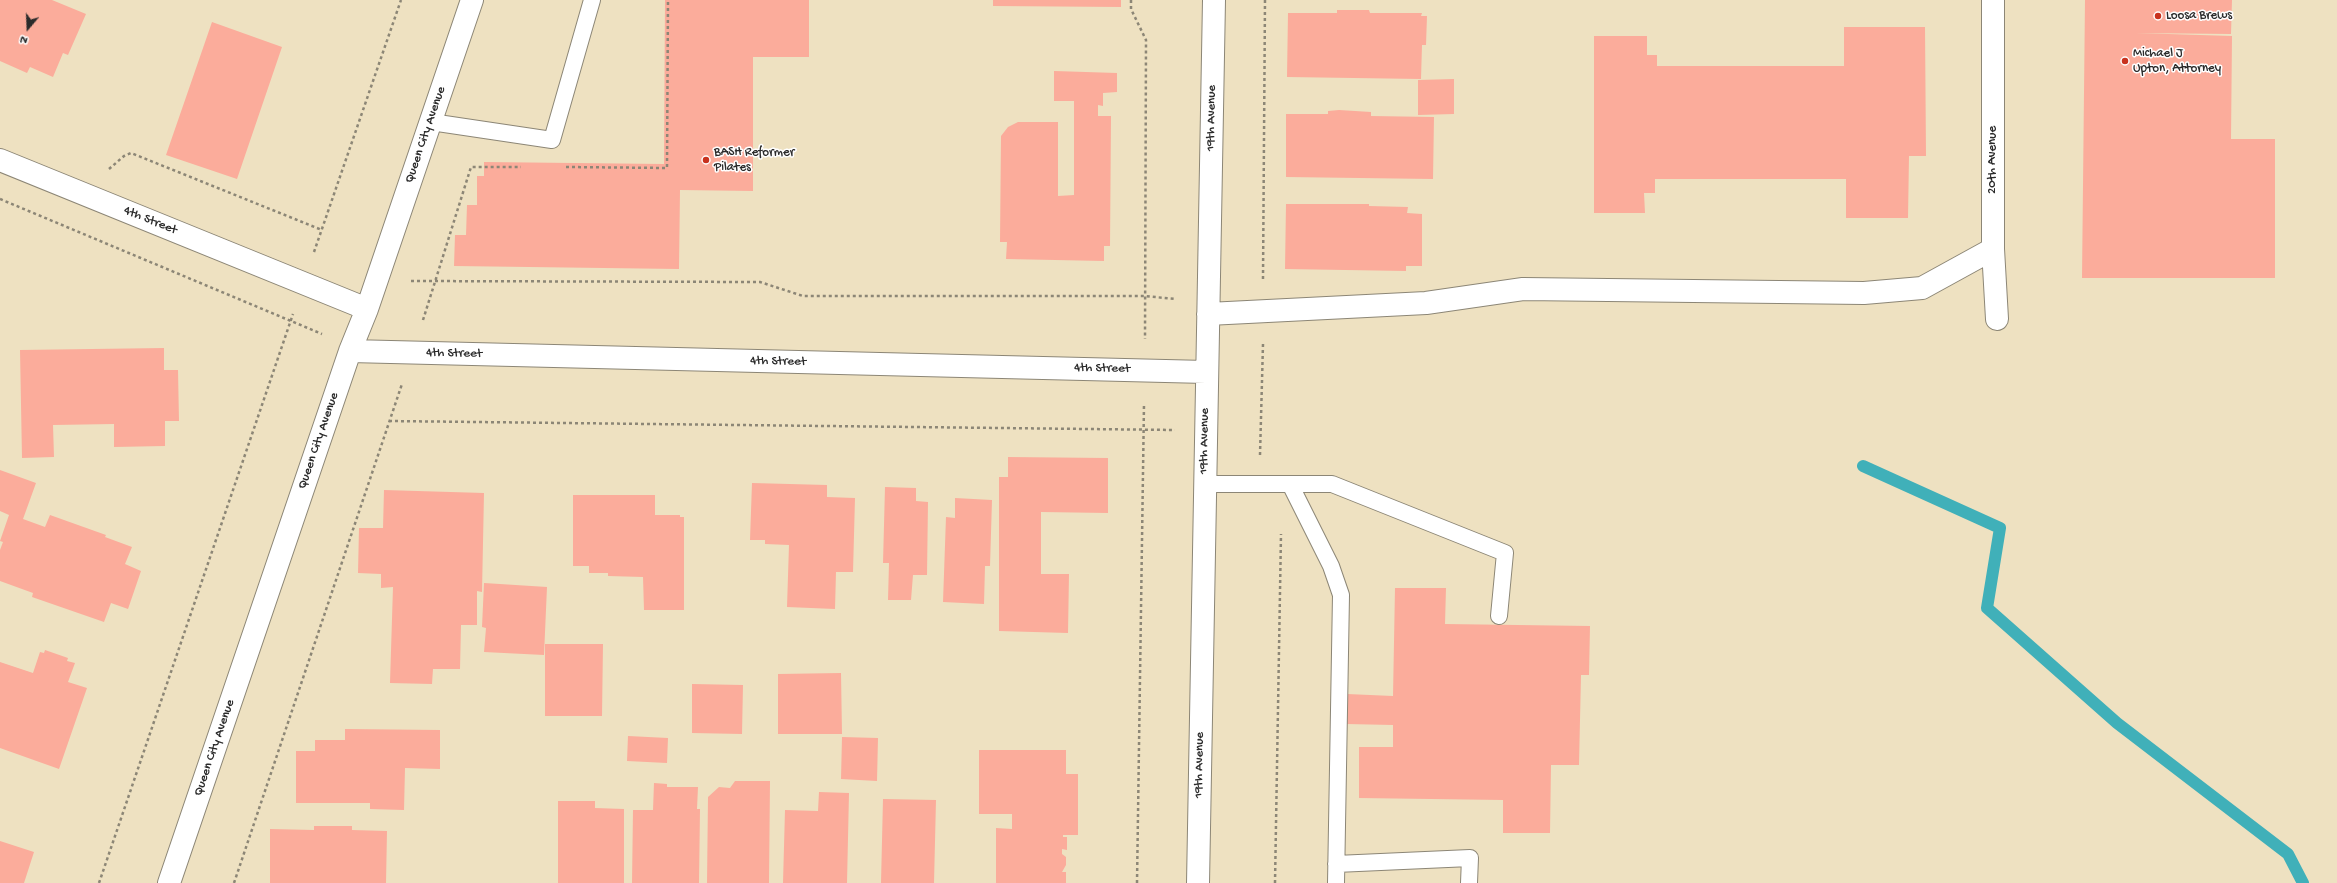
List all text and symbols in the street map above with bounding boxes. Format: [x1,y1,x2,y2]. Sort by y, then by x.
north arrow [8,8,48,48]
place label: Loosa Brews [2166,8,2232,24]
marker: Loosa Brews [2153,11,2163,21]
text: N [19,33,29,46]
place label: Michael J Upton, Attorney [2133,46,2221,77]
marker: Michael J Upton, Attorney [2120,56,2130,66]
street label: Queen City Avenue [402,85,450,185]
street label: 19th Avenue [1204,85,1220,151]
street label: 20th Avenue [1985,126,2001,194]
place label: BASH Reformer Pilates [714,145,794,176]
marker: BASH Reformer Pilates [701,155,711,165]
street label: 4th Street [121,203,179,239]
street label: 4th Street [426,346,482,362]
street label: 4th Street [750,354,806,370]
street label: 4th Street [1074,361,1130,377]
street label: Queen City Avenue [295,391,343,491]
street label: 19th Avenue [1197,408,1213,474]
street label: Queen City Avenue [191,698,239,798]
street label: 19th Avenue [1192,732,1208,798]

